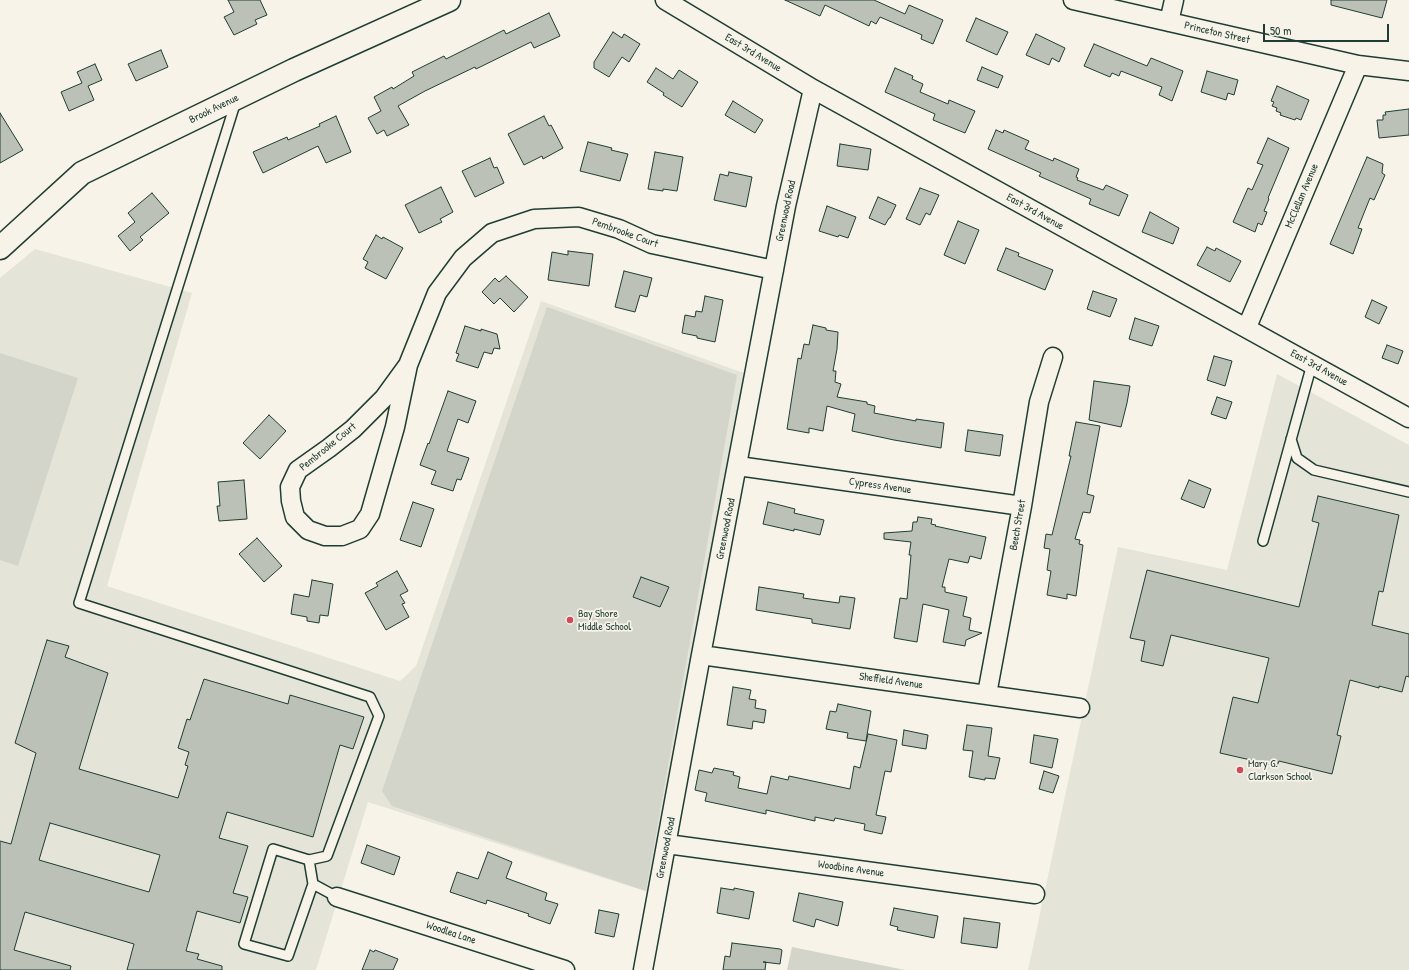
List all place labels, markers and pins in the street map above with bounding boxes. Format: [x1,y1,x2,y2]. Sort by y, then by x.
place label: Bay Shore Middle School [578,607,631,633]
marker: Bay Shore Middle School [565,615,575,625]
place label: Mary G. Clarkson School [1248,757,1312,783]
marker: Mary G. Clarkson School [1235,765,1245,775]

